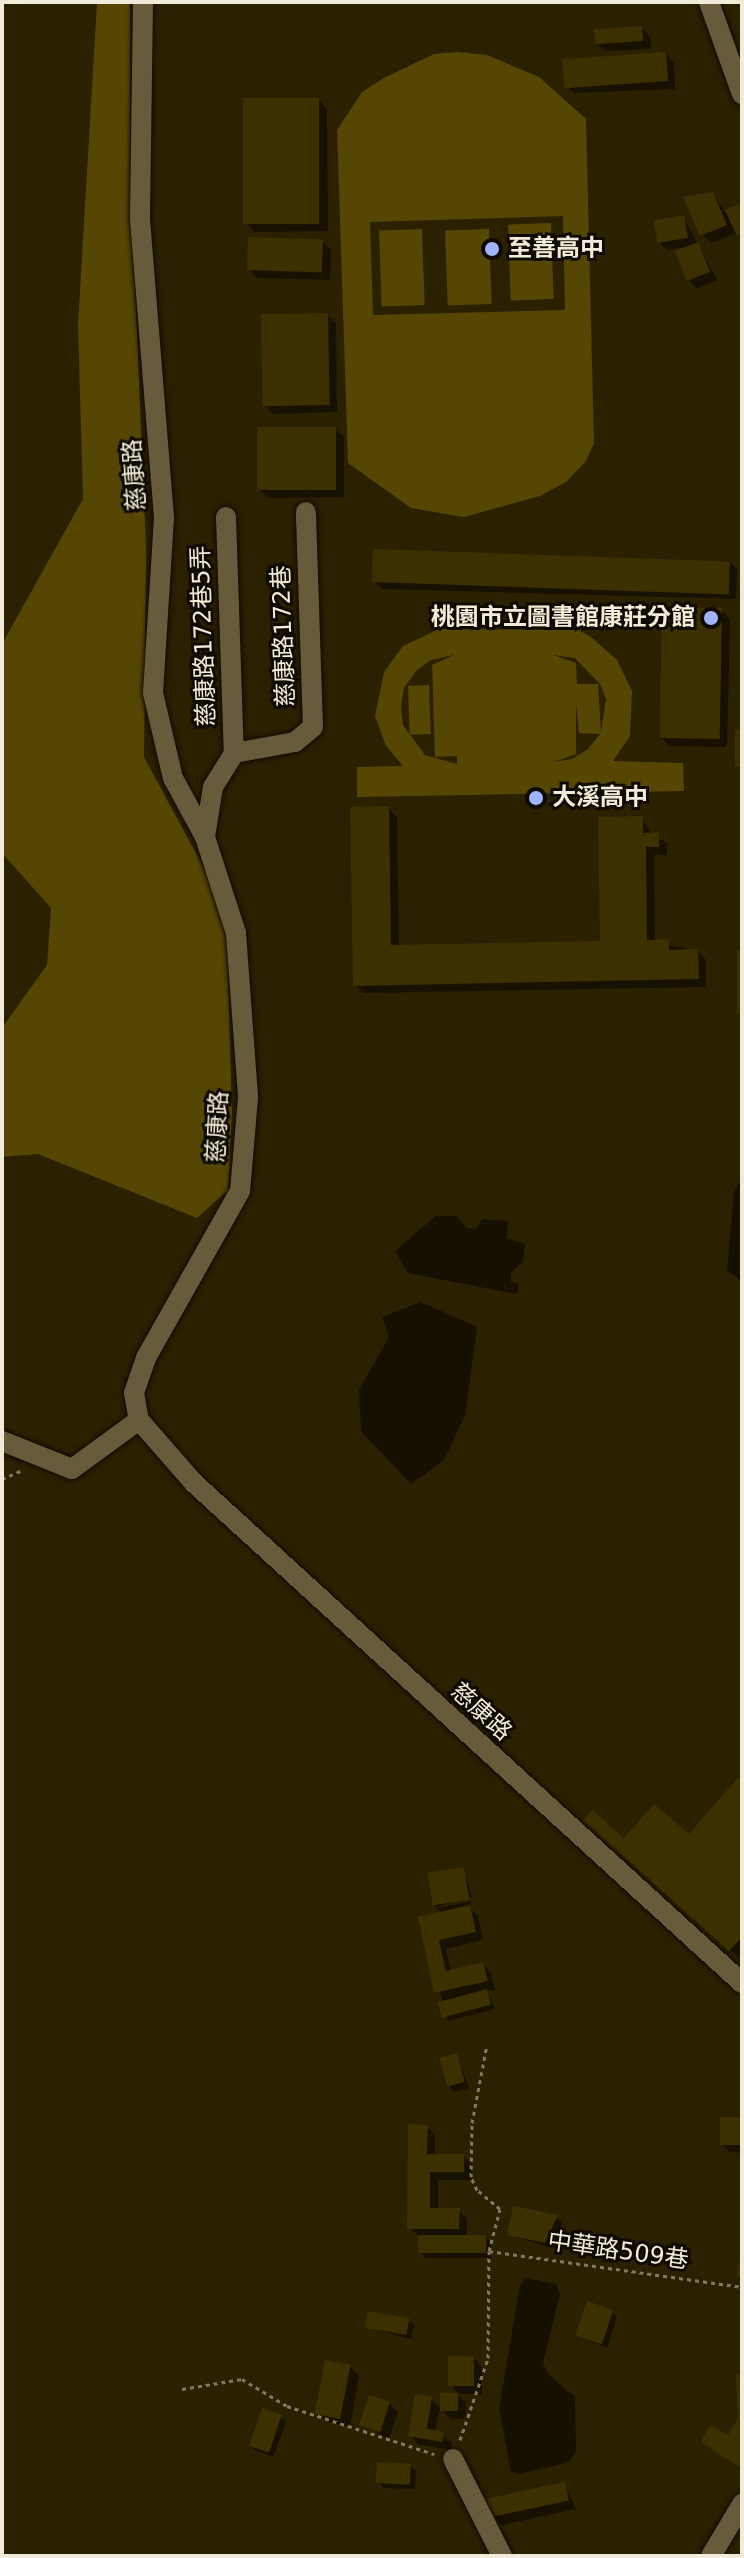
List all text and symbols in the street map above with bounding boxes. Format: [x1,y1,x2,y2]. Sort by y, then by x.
place label: 至善高中 [508,235,604,263]
marker: 至善高中 [483,240,501,258]
street label: 慈康路 [118,438,152,512]
street label: 慈康路172巷5弄 [186,545,222,727]
street label: 慈康路172巷 [267,565,301,707]
place label: 桃園市立圖書館康莊分館 [431,604,695,632]
marker: 桃園市立圖書館康莊分館 [702,609,720,627]
place label: 大溪高中 [552,784,648,812]
marker: 大溪高中 [527,789,545,807]
street label: 慈康路 [202,1090,234,1164]
street label: 慈康路 [445,1677,517,1747]
street label: 中華路509巷 [546,2227,690,2275]

